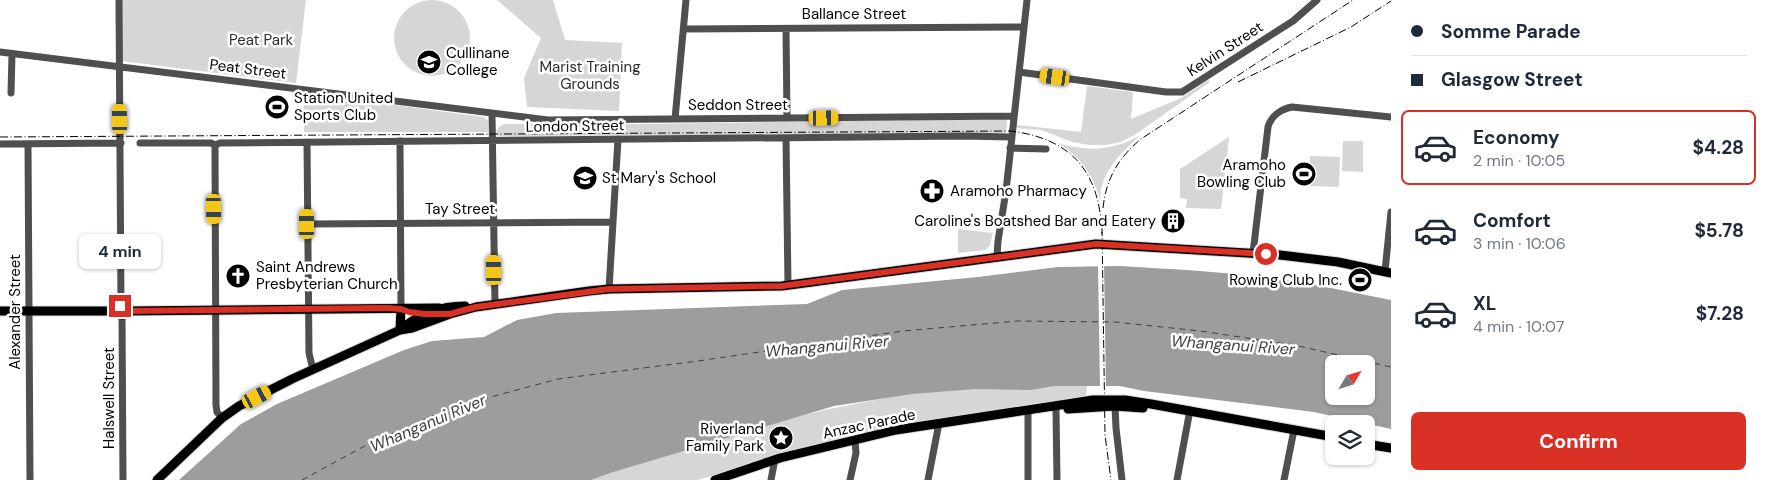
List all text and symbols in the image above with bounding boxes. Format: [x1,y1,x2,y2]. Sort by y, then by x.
street label: Ballance Street [802,4,906,24]
street label: Kelvin Street [1183,17,1267,81]
text: Somme Parade [1441,19,1581,44]
park label: Peat Park [229,30,294,50]
place label: Cullinane College [446,43,510,80]
school or university icon: Cullinane College [416,49,442,75]
street label: Peat Street [209,54,288,84]
park label: Marist Training Grounds [539,57,641,94]
car [1039,67,1070,87]
text: Glasgow Street [1441,67,1583,92]
place label: Station United Sports Club [294,88,393,125]
sports icon: Station United Sports Club [264,94,290,120]
street label: Seddon Street [688,95,788,115]
car [112,104,127,134]
car [808,110,839,126]
street label: London Street [526,115,625,137]
icon: car [1413,125,1458,170]
text: Economy [1473,125,1560,150]
text: $4.28 [1693,135,1744,160]
text: 2 min · 10:05 [1473,150,1565,171]
place label: Aramoho Bowling Club [1197,155,1286,192]
sports icon: Aramoho Bowling Club [1291,161,1317,187]
school or university icon: St Mary's School [572,165,598,191]
place label: St Mary's School [602,168,716,188]
pharmacy icon: Aramoho Pharmacy [919,178,945,204]
place label: Aramoho Pharmacy [950,181,1088,201]
car [206,194,221,224]
street label: Tay Street [425,199,495,219]
building icon: Caroline's Boatshed Bar and Eatery [1160,208,1186,234]
icon: car [1413,208,1458,253]
text: Comfort [1473,208,1551,233]
car [299,209,314,239]
place label: Caroline's Boatshed Bar and Eatery [914,211,1157,231]
text: $5.78 [1694,218,1744,243]
text: 3 min · 10:06 [1473,233,1566,254]
callout: 4 min [79,234,161,268]
text: 4 min [98,241,142,262]
route start [1255,243,1277,265]
street label: Alexander Street [5,254,25,370]
car [486,255,501,285]
place label: Saint Andrews Presbyterian Church [256,257,398,294]
church icon: Saint Andrews Presbyterian Church [225,263,251,289]
sports icon: Rowing Club Inc. [1347,267,1373,293]
place label: Rowing Club Inc. [1229,270,1342,290]
icon: car [1413,291,1458,336]
text: XL [1473,291,1496,316]
route end [109,295,131,317]
text: $7.28 [1696,301,1744,326]
text: 4 min · 10:07 [1473,316,1564,337]
water label: Whanganui River [764,330,891,362]
water label: Whanganui River [1170,330,1297,360]
street label: Halswell Street [99,347,119,449]
north arrow [1325,355,1375,405]
map controls [1325,355,1375,465]
car [240,384,273,410]
water label: Whanganui River [367,389,490,457]
street label: Anzac Parade [821,404,917,444]
button: Confirm [1411,412,1746,470]
button: layers [1325,415,1375,465]
place label: Riverland Family Park [686,419,764,456]
place icon: Riverland Family Park [768,425,794,451]

